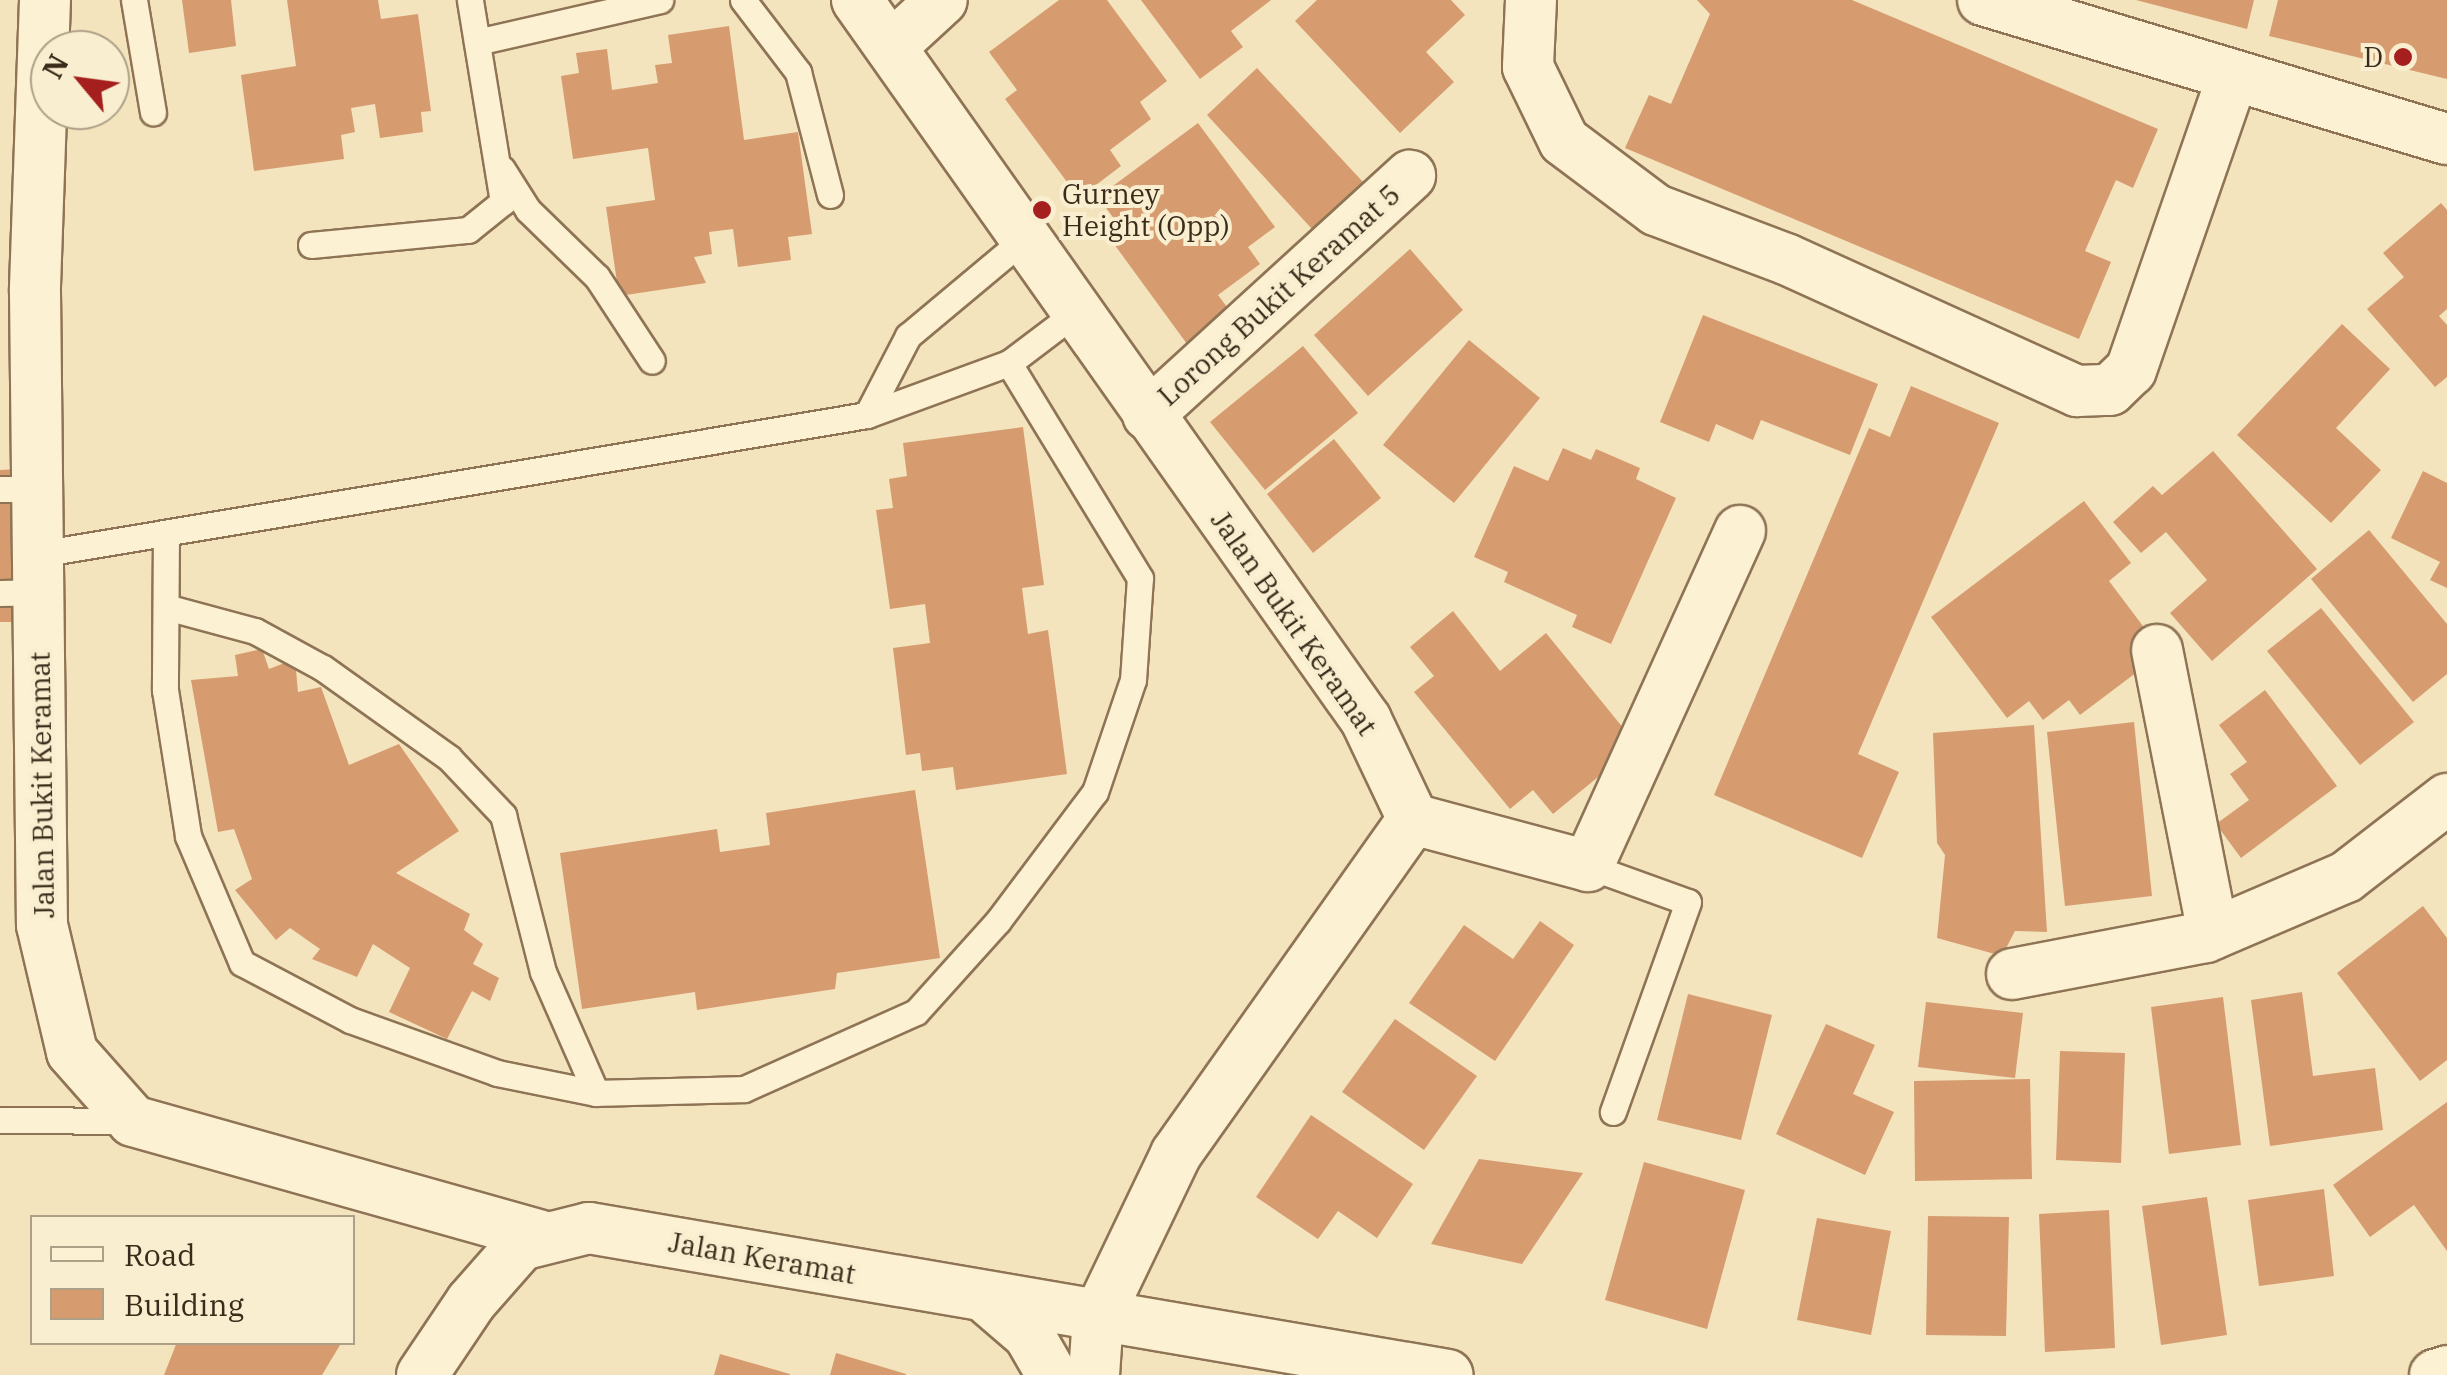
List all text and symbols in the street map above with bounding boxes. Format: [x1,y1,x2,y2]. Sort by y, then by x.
north arrow [30,30,130,130]
place label: D [2363,40,2383,74]
marker: D [2392,46,2414,68]
text: N [34,48,77,85]
place label: Gurney Height (Opp) [1062,177,1230,243]
street label: Lorong Bukit Keramat 5 [1151,177,1407,413]
marker: Gurney Height (Opp) [1031,199,1053,221]
street label: Jalan Bukit Keramat [1204,504,1384,742]
street label: Jalan Bukit Keramat [23,651,61,919]
legend [30,1215,355,1345]
street label: Jalan Keramat [666,1225,858,1291]
text: Road [124,1235,196,1274]
text: Building [124,1285,244,1324]

